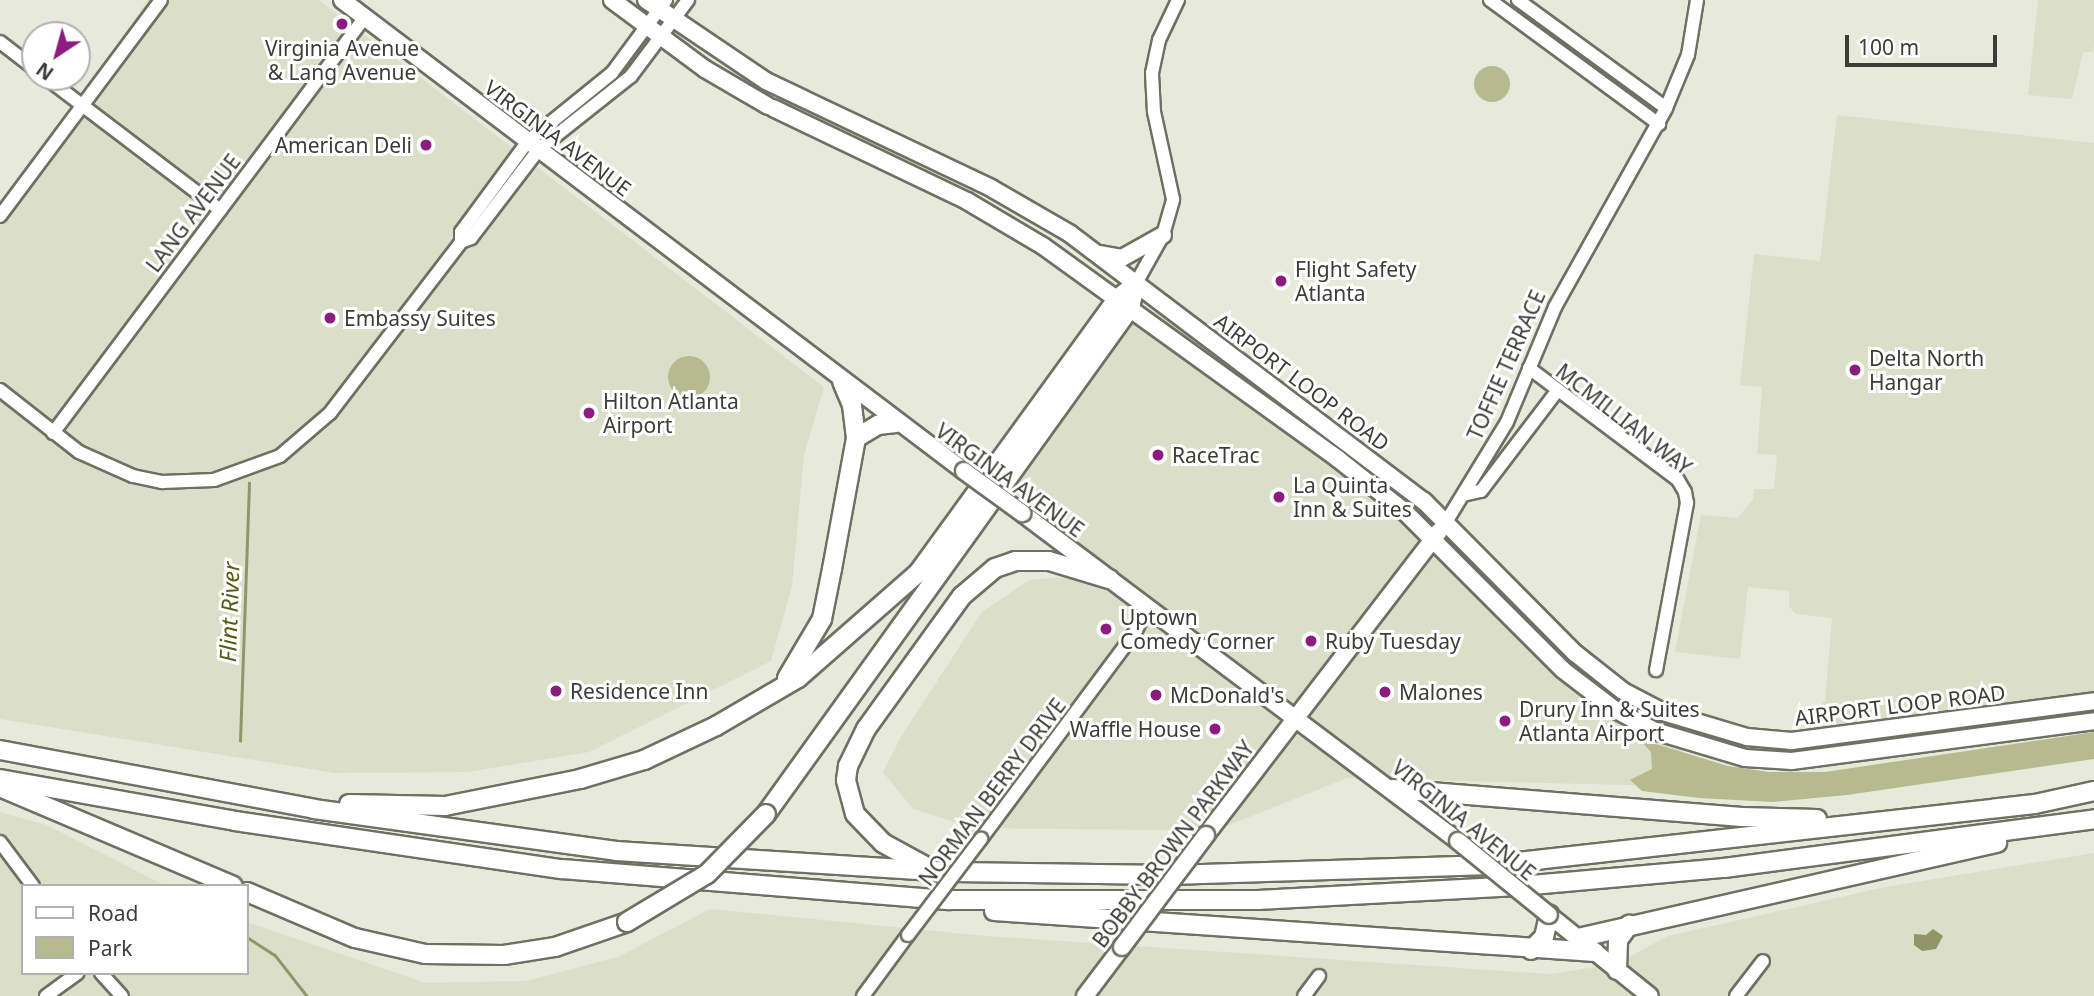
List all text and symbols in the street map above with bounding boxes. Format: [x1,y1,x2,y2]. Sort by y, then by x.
marker: Virginia Avenue & Lang Avenue [334,16,350,32]
north arrow [21,21,91,91]
scale bar [1849,21,2001,65]
text: 100 m [1858,33,1919,61]
place label: Virginia Avenue & Lang Avenue [265,35,419,85]
text: N [31,56,59,86]
street label: VIRGINIA AVENUE [480,75,636,201]
place label: American Deli [275,132,412,158]
marker: American Deli [418,137,434,153]
street label: LANG AVENUE [141,149,245,277]
place label: Flight Safety Atlanta [1295,256,1416,306]
marker: Flight Safety Atlanta [1273,273,1289,289]
street label: TOFFIE TERRACE [1462,286,1550,444]
place label: Embassy Suites [344,305,496,331]
street label: AIRPORT LOOP ROAD [1210,308,1394,456]
marker: Embassy Suites [322,310,338,326]
place label: Delta North Hangar [1869,345,1984,395]
street label: MCMILLIAN WAY [1551,358,1697,480]
marker: Delta North Hangar [1847,362,1863,378]
place label: Hilton Atlanta Airport [603,388,739,438]
marker: Hilton Atlanta Airport [581,405,597,421]
street label: VIRGINIA AVENUE [931,418,1089,542]
place label: RaceTrac [1172,442,1260,468]
marker: RaceTrac [1150,447,1166,463]
place label: La Quinta Inn & Suites [1293,472,1412,522]
marker: La Quinta Inn & Suites [1271,489,1287,505]
water label: Flint River [213,561,245,663]
place label: Uptown Comedy Corner [1120,604,1275,654]
marker: Uptown Comedy Corner [1098,621,1114,637]
place label: Ruby Tuesday [1325,628,1461,654]
marker: Ruby Tuesday [1303,633,1319,649]
place label: Residence Inn [570,678,709,704]
place label: Malones [1399,679,1483,705]
street label: AIRPORT LOOP ROAD [1793,680,2007,730]
place label: McDonald's [1170,682,1284,708]
marker: Residence Inn [548,683,564,699]
marker: Malones [1377,684,1393,700]
marker: McDonald's [1148,687,1164,703]
street label: NORMAN BERRY DRIVE [913,693,1071,891]
place label: Drury Inn & Suites Atlanta Airport [1519,696,1700,746]
marker: Drury Inn & Suites Atlanta Airport [1497,713,1513,729]
place label: Waffle House [1070,716,1201,742]
marker: Waffle House [1207,721,1223,737]
street label: BOBBY BROWN PARKWAY [1087,736,1259,952]
street label: VIRGINIA AVENUE [1387,755,1541,885]
legend [21,884,248,975]
text: Road [88,899,138,927]
text: Park [88,934,132,962]

